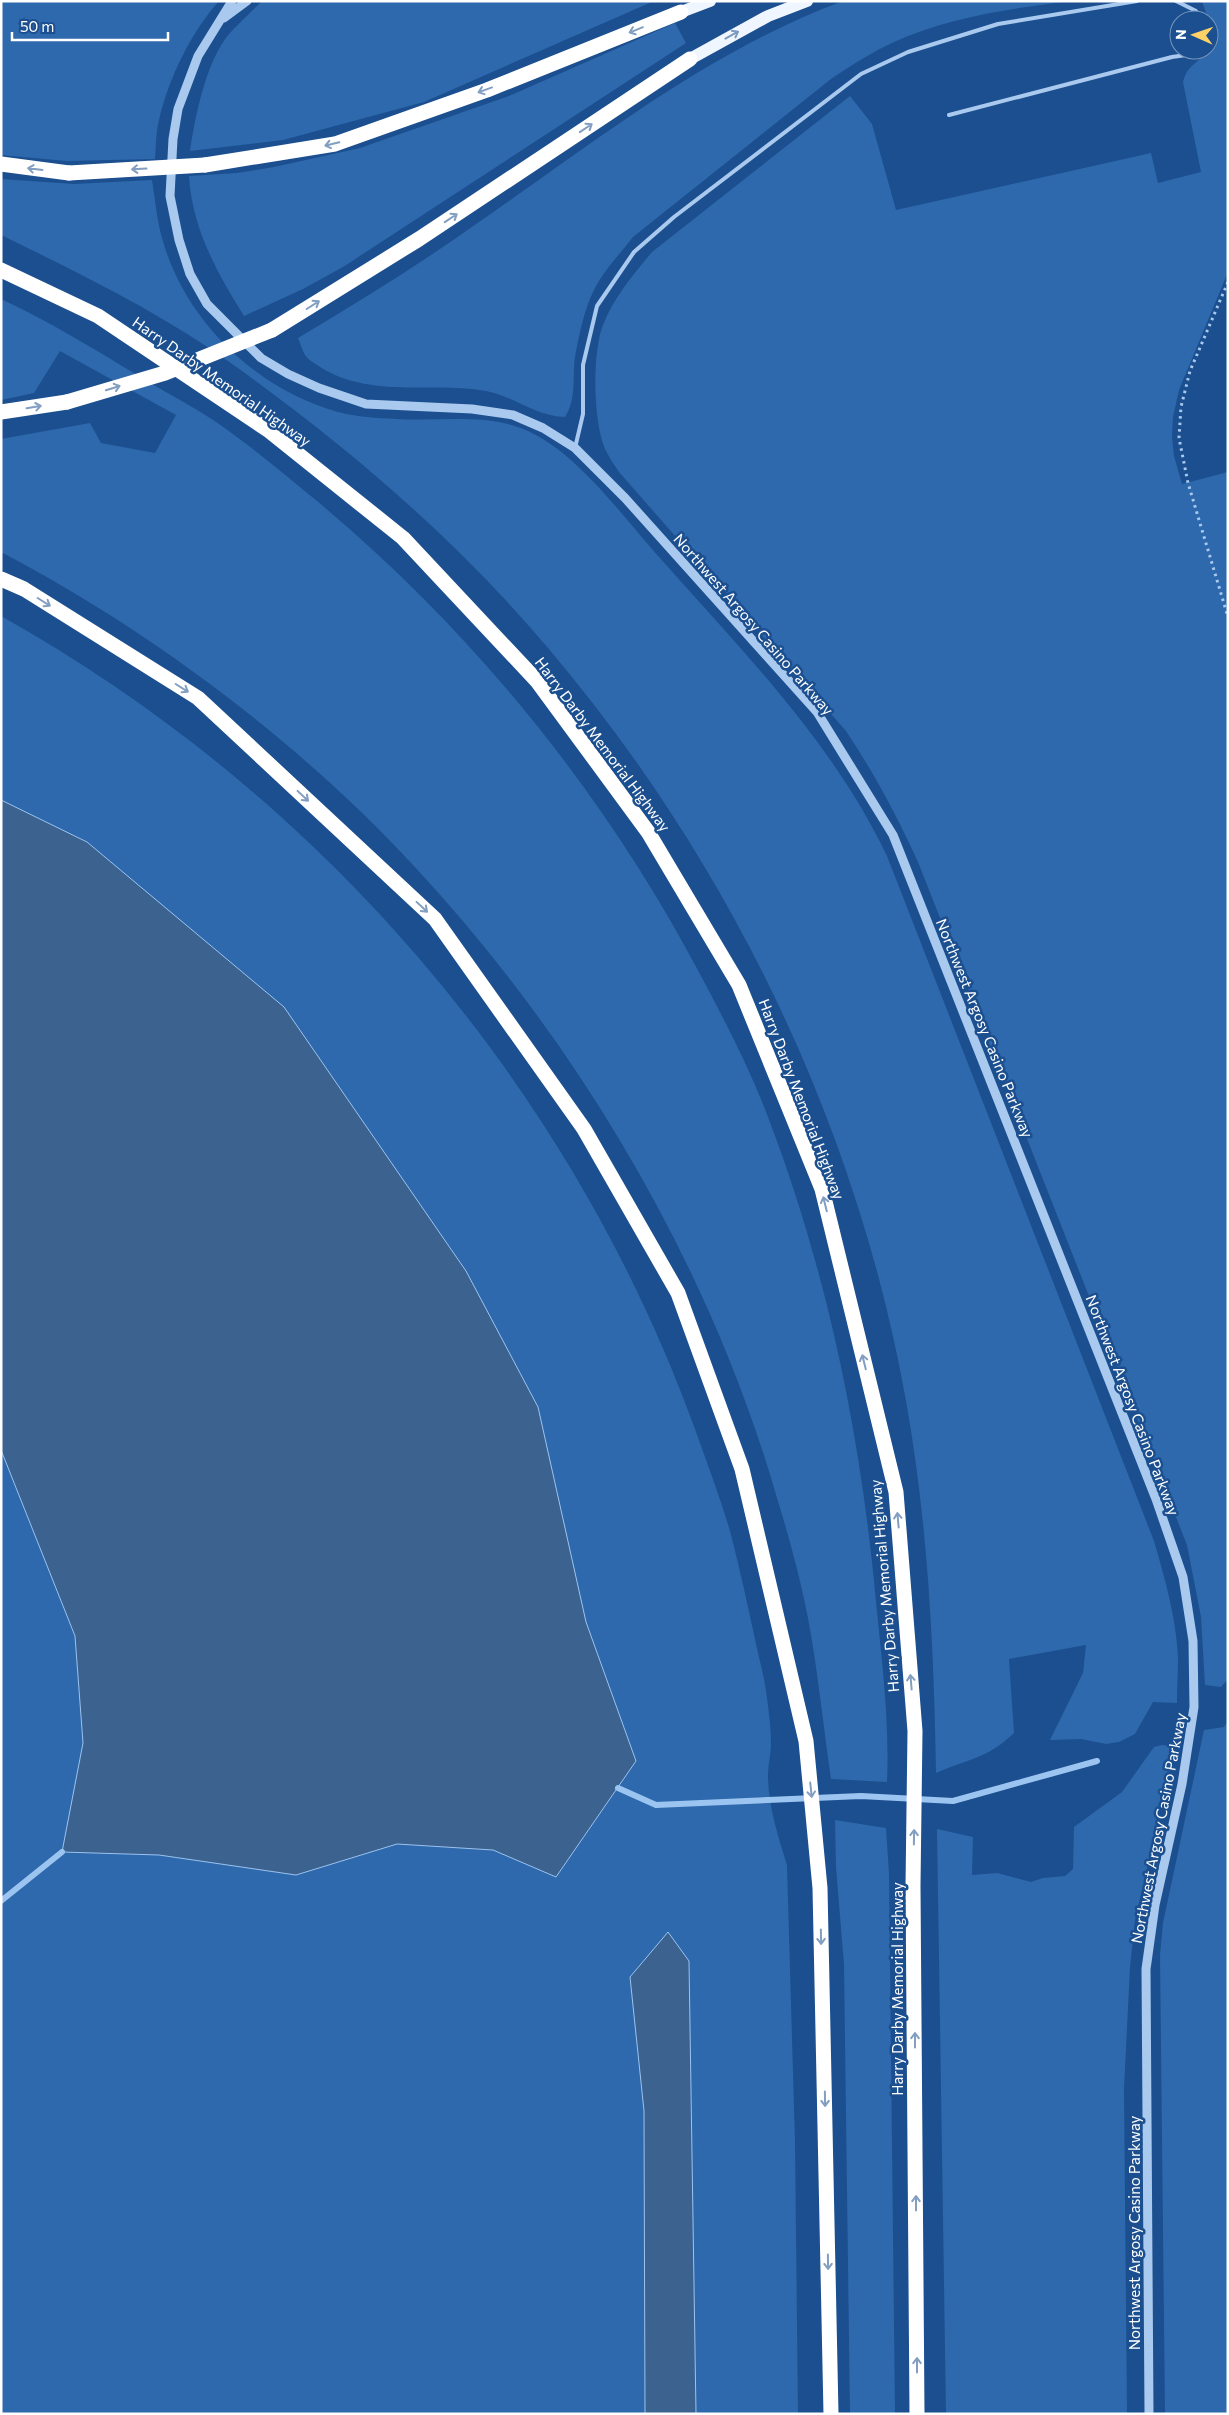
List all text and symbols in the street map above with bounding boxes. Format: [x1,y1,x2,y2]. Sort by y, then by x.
scale bar [12,10,169,42]
north arrow [1169,10,1219,60]
text: 50 m [20,17,54,35]
one-way arrow [629,26,644,35]
text: N [1172,29,1189,40]
one-way arrow [725,30,740,40]
one-way arrow [478,86,493,96]
one-way arrow [579,123,593,133]
one-way arrow [324,140,340,149]
one-way arrow [28,164,44,174]
one-way arrow [131,164,147,174]
one-way arrow [443,213,457,223]
one-way arrow [306,299,320,309]
street label: Harry Darby Memorial Highway [129,312,315,450]
one-way arrow [105,383,121,393]
one-way arrow [26,402,42,412]
street label: Northwest Argosy Casino Parkway [670,530,838,719]
one-way arrow [37,598,51,608]
street label: Harry Darby Memorial Highway [532,653,675,835]
one-way arrow [175,683,189,693]
one-way arrow [297,790,310,802]
one-way arrow [416,901,429,913]
street label: Northwest Argosy Casino Parkway [933,916,1037,1140]
street label: Harry Darby Memorial Highway [755,996,849,1202]
one-way arrow [820,1196,829,1212]
street label: Northwest Argosy Casino Parkway [1083,1292,1184,1518]
one-way arrow [859,1354,868,1370]
street label: Harry Darby Memorial Highway [866,1479,902,1693]
one-way arrow [894,1512,903,1528]
one-way arrow [907,1674,916,1690]
street label: Northwest Argosy Casino Parkway [1127,1711,1189,1945]
one-way arrow [806,1781,815,1797]
one-way arrow [909,1829,919,1846]
street label: Harry Darby Memorial Highway [888,1882,906,2096]
one-way arrow [816,1928,826,1945]
one-way arrow [910,2032,919,2048]
one-way arrow [820,2091,830,2107]
street label: Northwest Argosy Casino Parkway [1125,2115,1143,2350]
one-way arrow [911,2195,921,2211]
one-way arrow [823,2254,833,2270]
one-way arrow [912,2357,922,2374]

